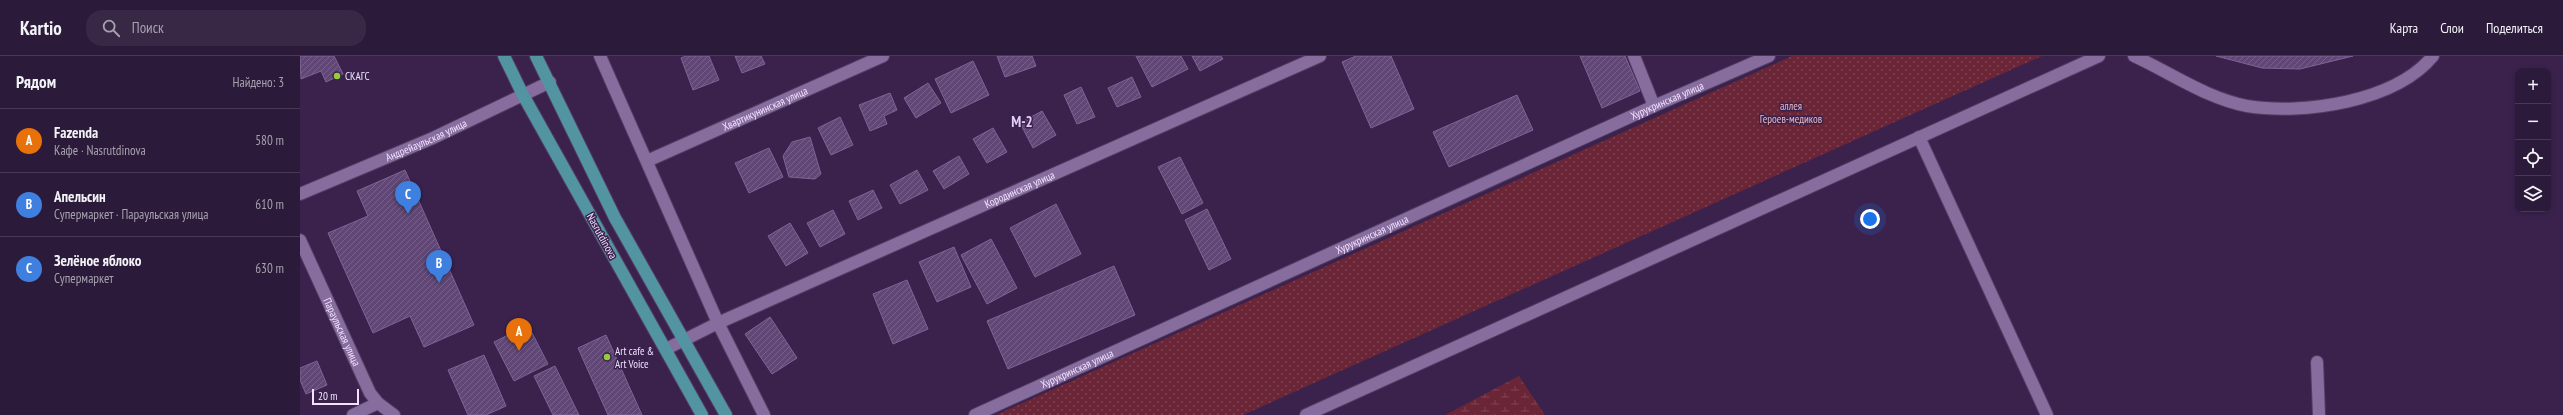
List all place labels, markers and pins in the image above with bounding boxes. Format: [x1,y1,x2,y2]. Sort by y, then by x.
place label: СКАГС [345,69,369,83]
marker: СКАГС [332,71,342,81]
pin: C [395,181,421,214]
pin: B [426,250,452,283]
pin: A [506,318,532,351]
place label: Art cafe & Art Voice [615,344,654,371]
marker: Art cafe & Art Voice [602,352,612,362]

